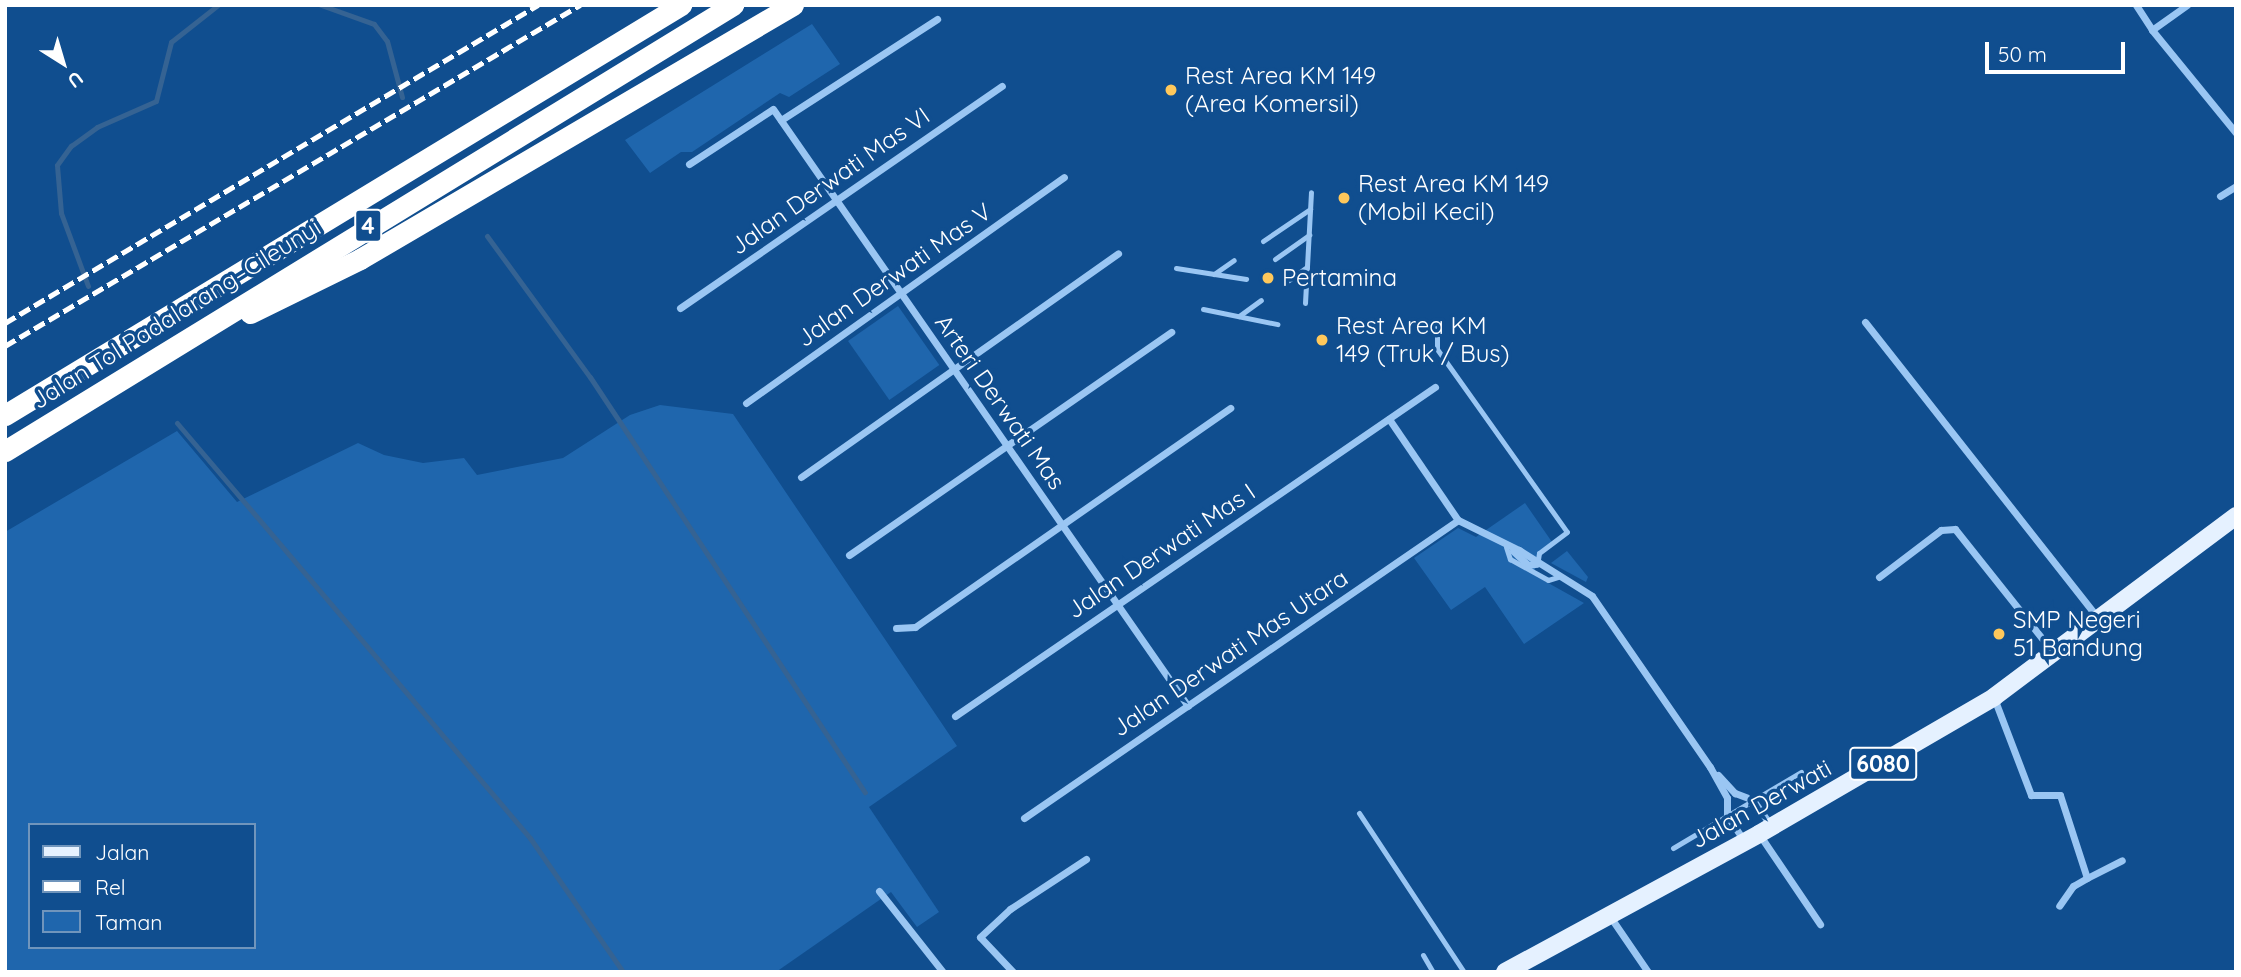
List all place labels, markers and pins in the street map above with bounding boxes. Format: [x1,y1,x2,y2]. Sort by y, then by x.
place label: Rest Area KM 149 (Area Komersil) [1185,62,1376,118]
marker: Rest Area KM 149 (Area Komersil) [1163,82,1179,98]
place label: Rest Area KM 149 (Mobil Kecil) [1358,170,1549,226]
marker: Rest Area KM 149 (Mobil Kecil) [1336,190,1352,206]
place label: Pertamina [1282,264,1397,292]
marker: Pertamina [1260,270,1276,286]
place label: Rest Area KM 149 (Truk / Bus) [1336,312,1510,368]
marker: Rest Area KM 149 (Truk / Bus) [1314,332,1330,348]
place label: SMP Negeri 51 Bandung [2013,606,2143,662]
marker: SMP Negeri 51 Bandung [1991,626,2007,642]

